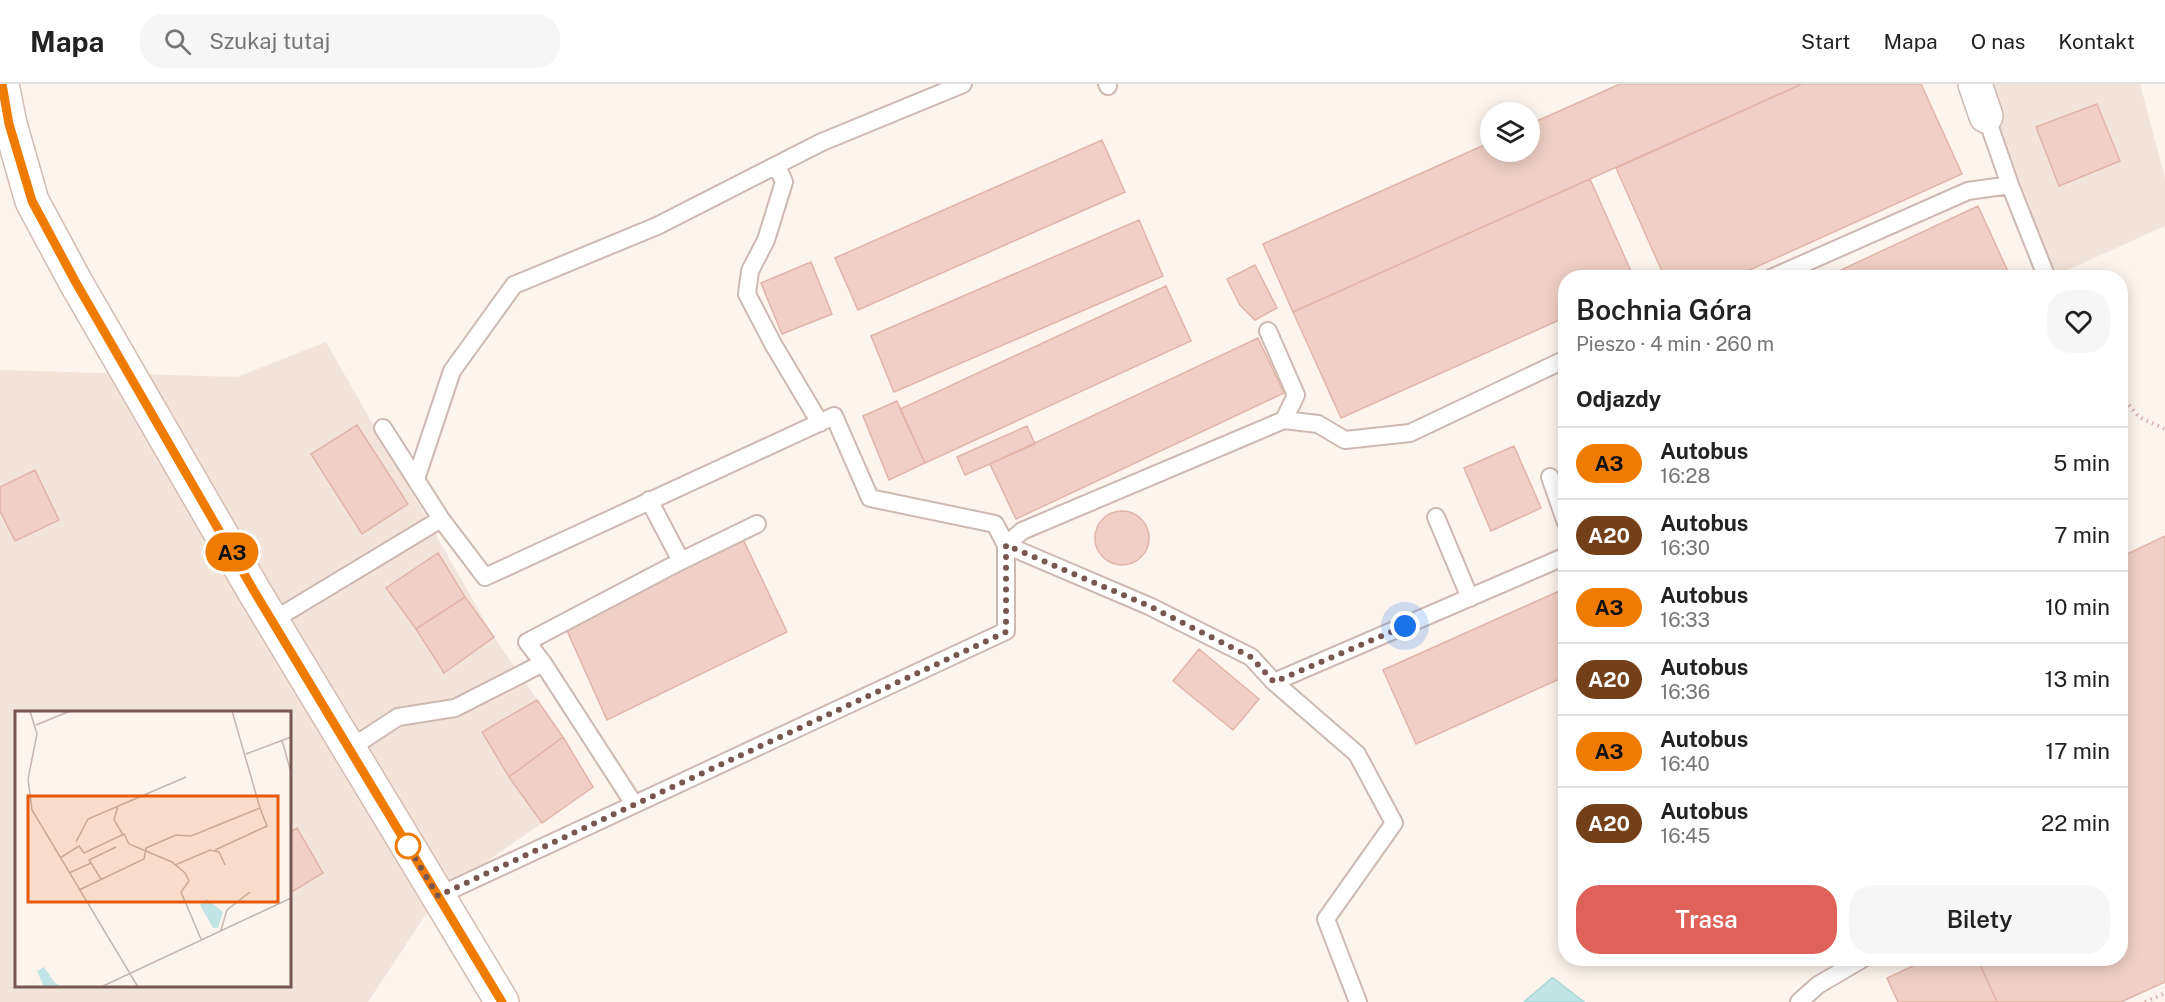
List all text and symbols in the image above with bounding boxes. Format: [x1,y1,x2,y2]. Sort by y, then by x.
search box [140,14,560,68]
text: Mapa [30,25,104,58]
icon: search [161,25,194,58]
text: Szukaj tutaj [209,28,330,54]
text: Start [1801,29,1851,54]
text: Mapa [1884,29,1938,54]
text: O nas [1971,29,2025,54]
text: Kontakt [2058,29,2135,54]
map controls [1480,102,1540,162]
button: layers [1480,102,1540,162]
button: heart [2047,290,2110,353]
text: Bochnia Góra [1576,293,1752,326]
text: Pieszo · 4 min · 260 m [1576,332,1774,356]
text: Odjazdy [1576,386,1661,412]
text: Autobus [1660,438,1748,464]
text: 5 min [2053,450,2110,476]
text: A3 [1594,451,1624,476]
text: 16:28 [1660,464,1710,488]
text: Autobus [1660,510,1748,536]
text: 7 min [2054,522,2110,548]
text: A20 [1588,523,1630,548]
line badge: A3 [205,532,259,572]
text: 16:30 [1660,536,1710,560]
text: A3 [217,540,247,565]
text: Autobus [1660,582,1748,608]
text: 10 min [2045,594,2110,620]
text: A3 [1594,595,1624,620]
text: 16:33 [1660,608,1710,632]
your location [1390,611,1420,641]
text: Autobus [1660,654,1748,680]
text: 13 min [2045,666,2110,692]
text: A20 [1588,667,1630,692]
text: 16:36 [1660,680,1710,704]
inset map [15,711,291,987]
text: Autobus [1660,726,1748,752]
text: 17 min [2045,738,2110,764]
text: A3 [1594,739,1624,764]
text: 16:40 [1660,752,1710,776]
text: Autobus [1660,798,1748,824]
text: 22 min [2041,810,2110,836]
text: A20 [1588,811,1630,836]
text: 16:45 [1660,824,1710,848]
unlabelled marker [395,833,421,859]
button: Trasa [1576,885,1837,954]
button: Bilety [1849,885,2110,954]

